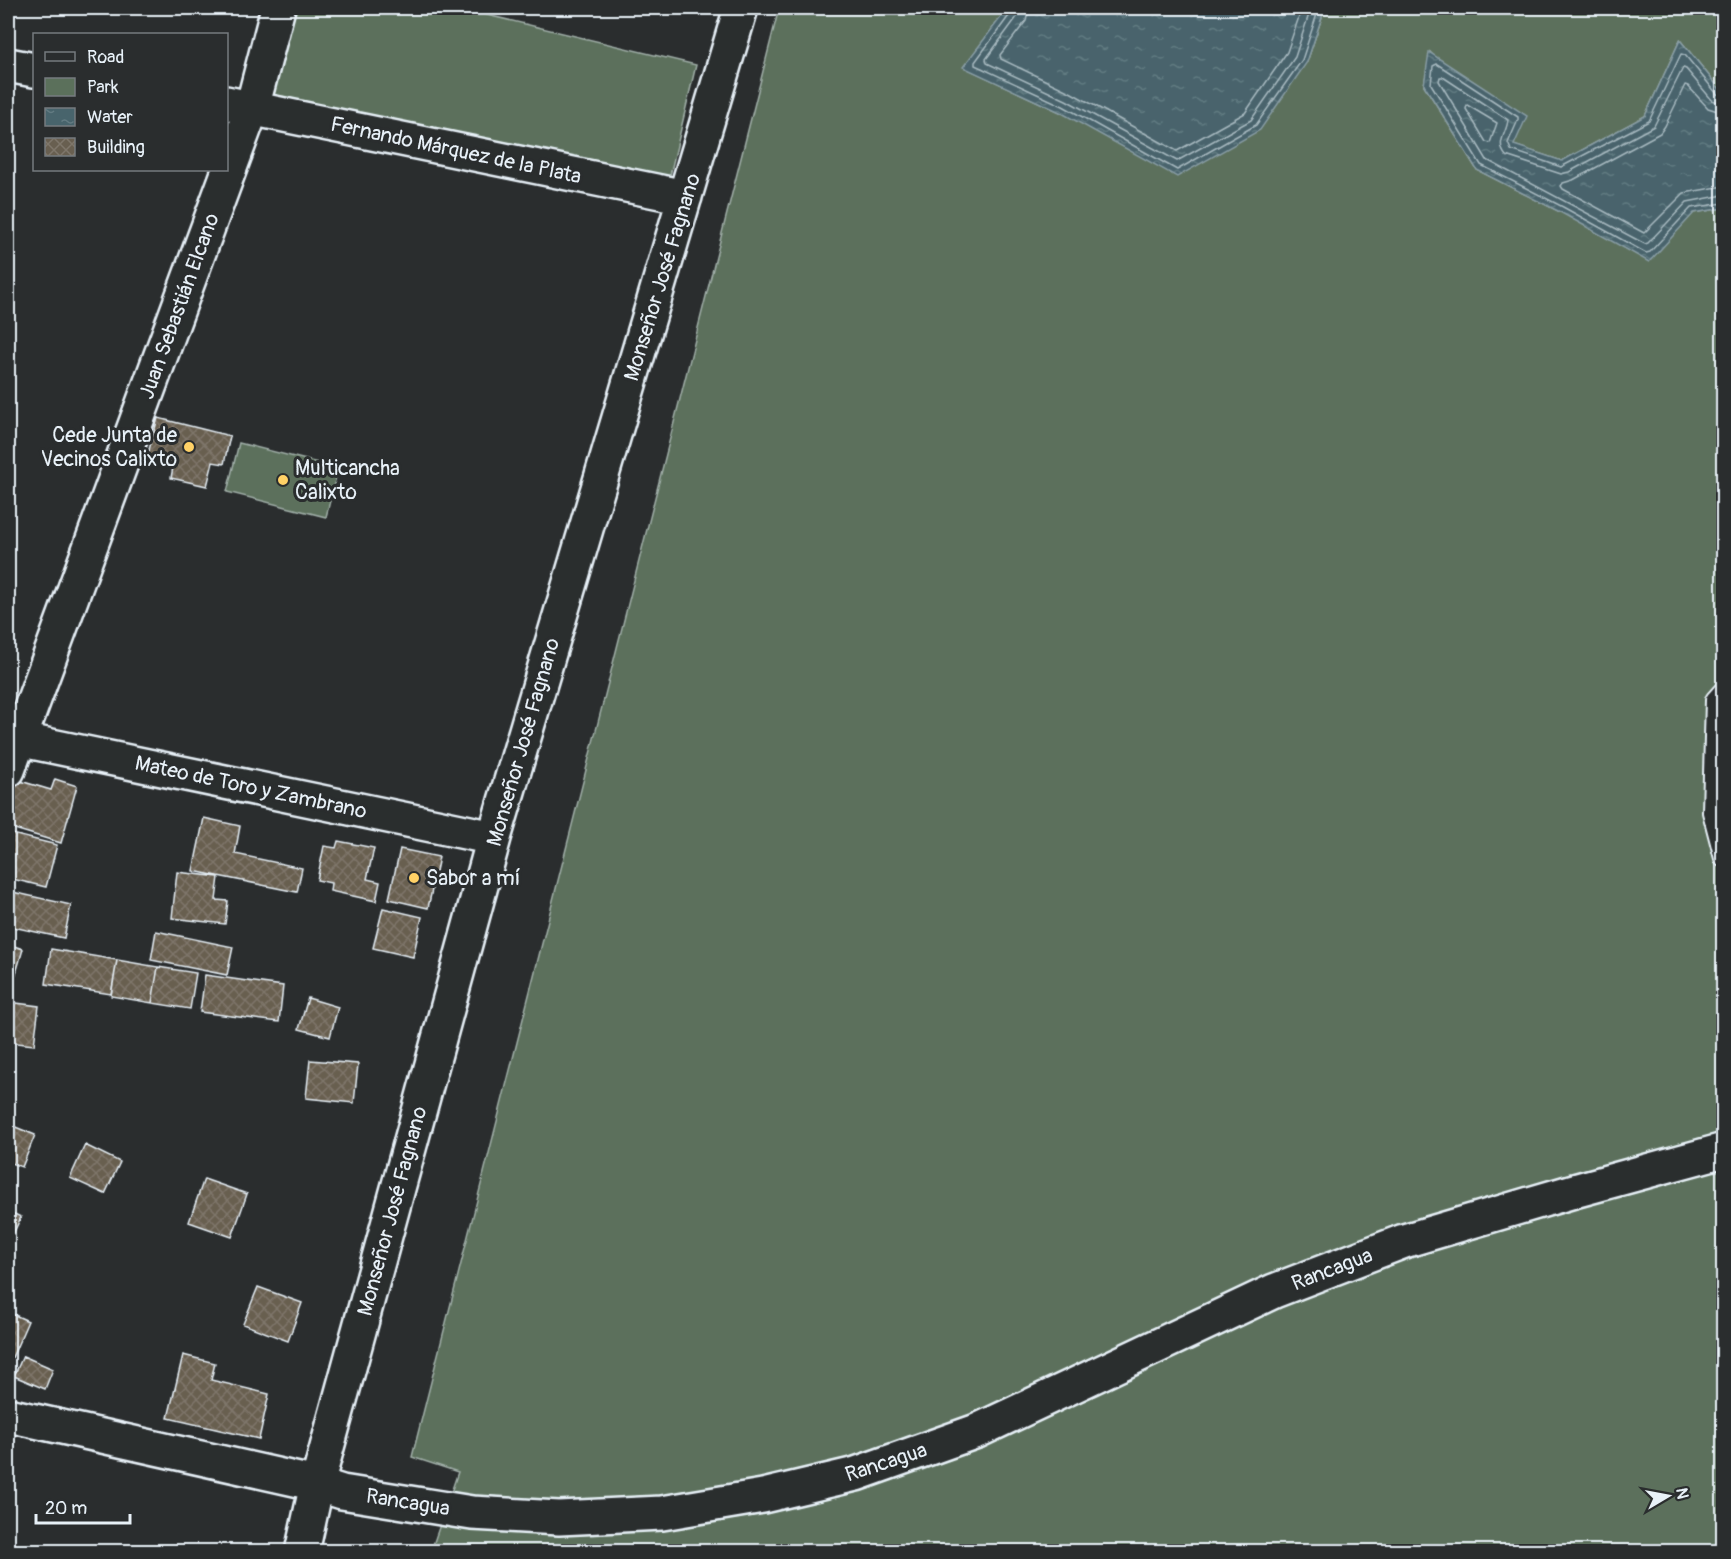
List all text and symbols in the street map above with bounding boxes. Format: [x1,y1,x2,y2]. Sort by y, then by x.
legend [33,33,228,171]
text: Road [87,46,124,69]
text: Park [87,76,119,99]
text: Water [87,106,133,129]
street label: Fernando Márquez de la Plata [328,111,584,190]
text: Building [87,136,145,159]
street label: Monseñor José Fagnano [618,170,707,384]
street label: Juan Sebastián Elcano [133,209,226,403]
place label: Cede Junta de Vecinos Calixto [41,422,178,473]
marker: Cede Junta de Vecinos Calixto [182,440,196,454]
place label: Multicancha Calixto [295,455,400,506]
marker: Multicancha Calixto [276,473,290,487]
street label: Monseñor José Fagnano [481,635,566,849]
street label: Mateo de Toro y Zambrano [133,750,369,825]
place label: Sabor a mí [426,865,521,892]
marker: Sabor a mí [407,871,421,885]
street label: Monseñor José Fagnano [352,1104,433,1319]
street label: Rancagua [1288,1242,1376,1297]
street label: Rancagua [842,1437,931,1488]
north arrow [1638,1466,1698,1526]
street label: Rancagua [364,1483,452,1522]
scale bar [36,1487,130,1525]
text: N [1671,1487,1693,1501]
text: 20 m [45,1497,87,1520]

